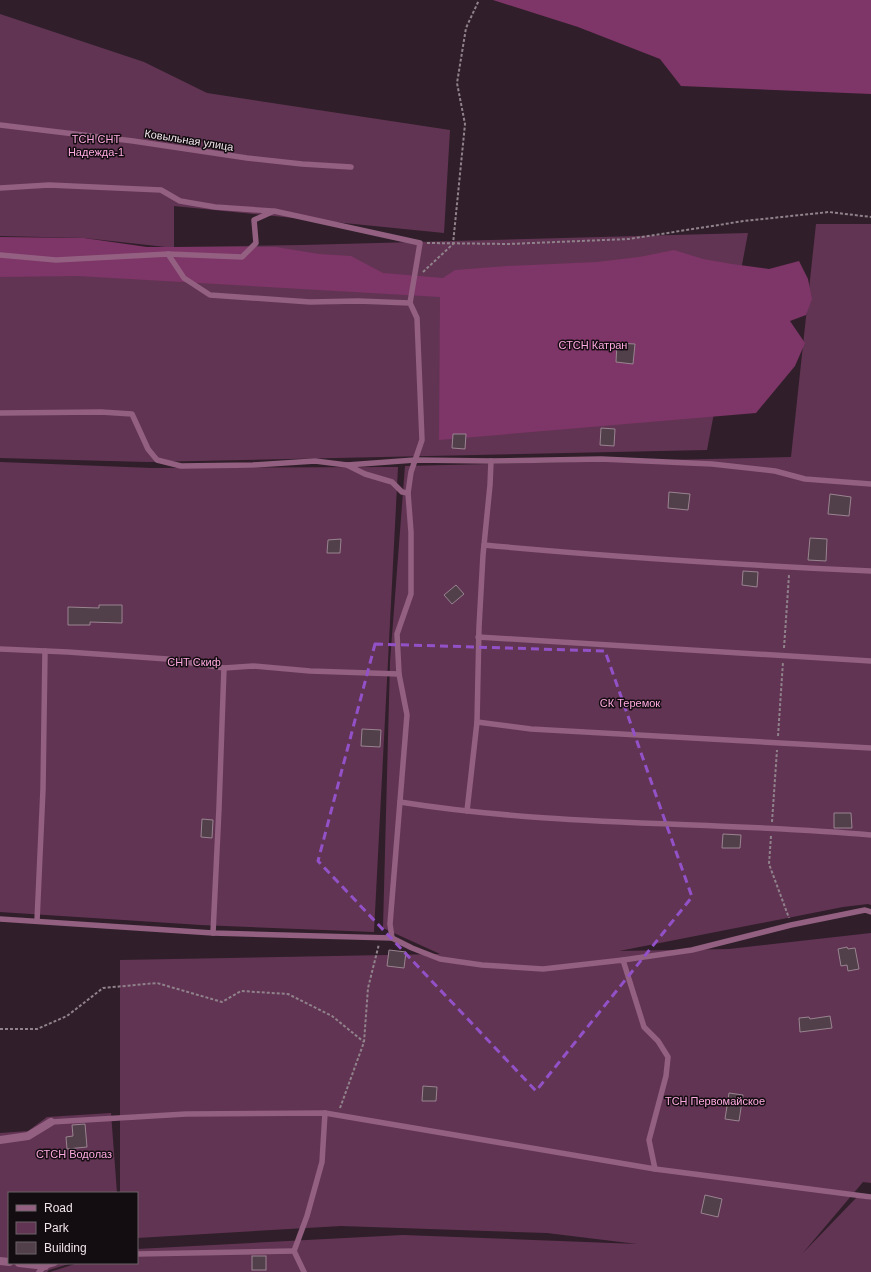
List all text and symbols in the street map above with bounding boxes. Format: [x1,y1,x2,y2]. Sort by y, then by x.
street label: Ковыльная улица [144,127,235,153]
park label: ТСН СНТ Надежда-1 [68,133,124,158]
park label: СТСН Катран [559,339,627,351]
park label: СНТ Скиф [167,656,221,668]
park label: СК Теремок [600,697,660,709]
park label: ТСН Первомайское [665,1095,765,1107]
park label: СТСН Водолаз [36,1148,112,1160]
legend [8,1192,138,1264]
text: Road [44,1201,73,1215]
text: Park [44,1221,70,1235]
text: Building [44,1241,87,1255]

